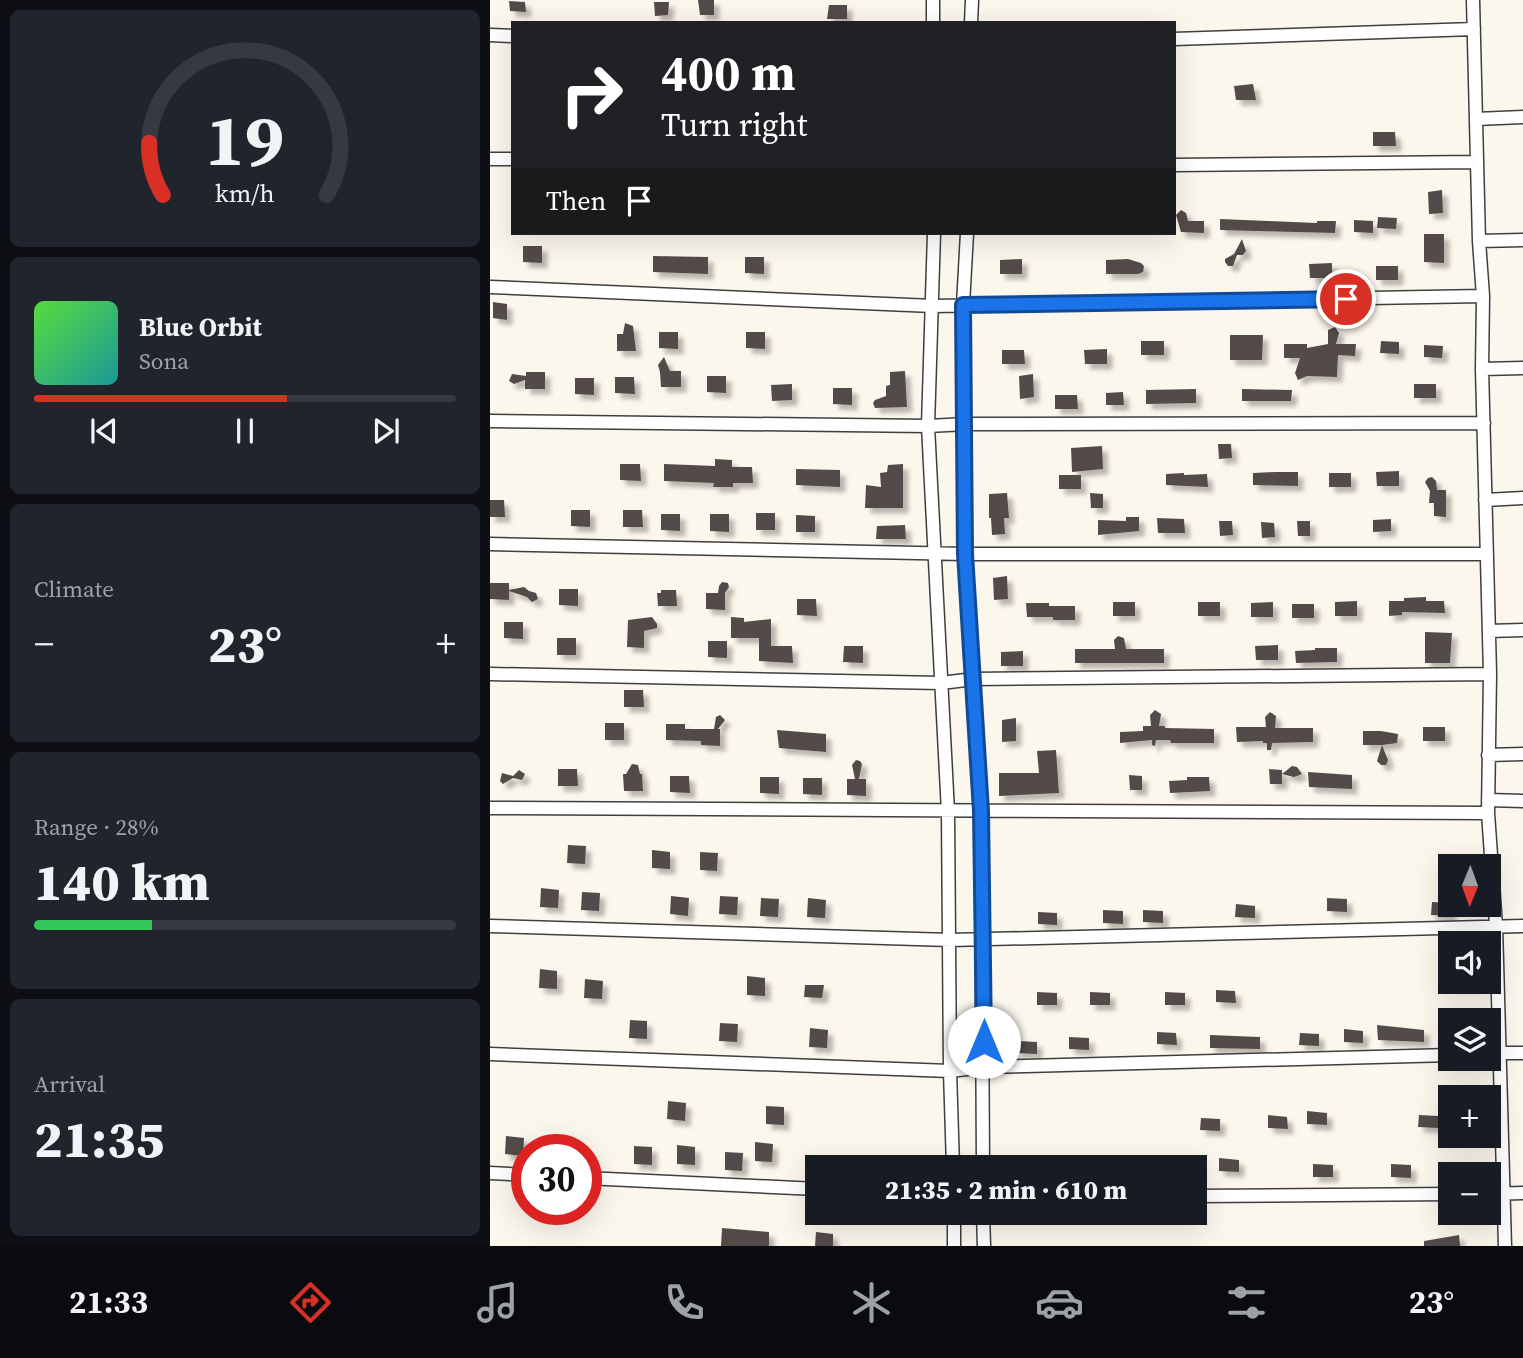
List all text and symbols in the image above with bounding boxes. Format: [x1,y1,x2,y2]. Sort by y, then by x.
text: 400 m [661,39,796,106]
icon: right [546,49,637,140]
text: 19 [206,90,284,189]
text: Turn right [661,103,807,147]
text: km/h [215,175,275,209]
icon: arrive [620,182,658,220]
text: Then [546,183,606,219]
pin [1316,269,1376,329]
icon: arrive [1327,280,1365,318]
text: Blue Orbit [139,309,262,345]
text: Sona [139,345,189,377]
icon: previous [85,412,123,450]
icon: pause [226,412,264,450]
icon: next [367,412,405,450]
text: Climate [34,573,114,605]
text: 23° [208,608,282,679]
text: − [34,618,54,670]
text: + [436,618,456,670]
text: Range · 28% [34,811,159,843]
text: 140 km [34,846,210,917]
north arrow [1438,854,1502,917]
map controls [1438,854,1501,1225]
button: sound [1438,931,1501,994]
position arrow [947,1005,1021,1079]
button: layers [1438,1008,1501,1071]
text: Arrival [34,1068,105,1100]
button: + [1438,1085,1501,1148]
text: 21:35 [34,1103,164,1174]
speed limit sign: 30 [511,1134,602,1225]
button: − [1438,1162,1501,1225]
text: 21:35 · 2 min · 610 m [885,1172,1127,1208]
icon: directions [286,1278,335,1327]
icon: music [473,1278,522,1327]
icon: phone [660,1278,709,1327]
icon: climate [847,1278,896,1327]
icon: car [1035,1278,1084,1327]
icon: filters [1222,1278,1271,1327]
text: 21:33 [69,1280,148,1324]
text: 23° [1409,1280,1454,1324]

